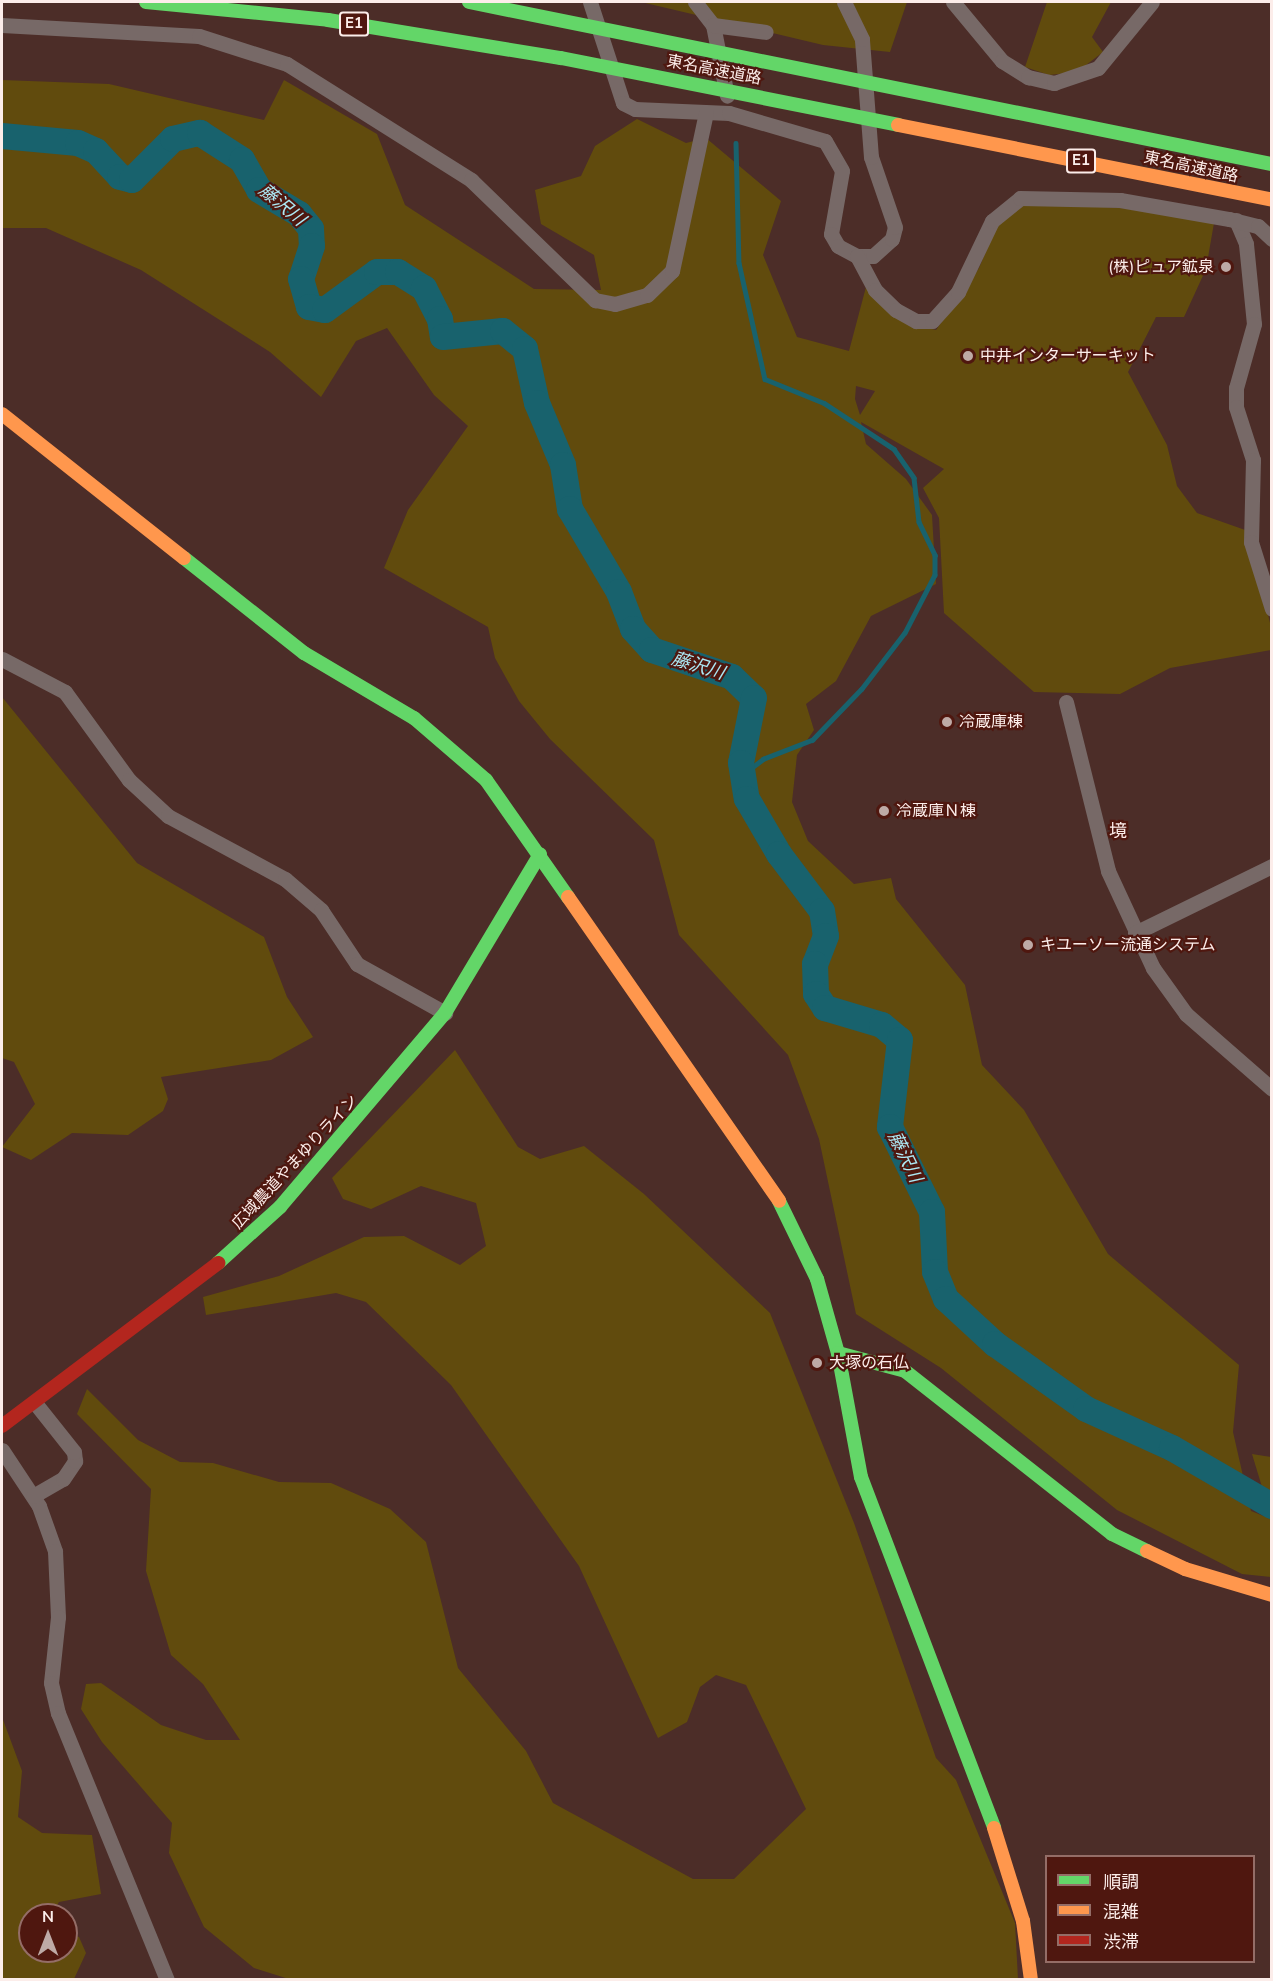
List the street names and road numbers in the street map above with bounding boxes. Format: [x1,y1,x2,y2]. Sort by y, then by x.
road number: E1 [339,12,369,36]
street label: 東名高速道路 [665,51,763,89]
street label: 東名高速道路 [1142,148,1240,186]
road number: E1 [1066,149,1096,173]
street label: 広域農道やまゆりライン [228,1091,362,1233]

